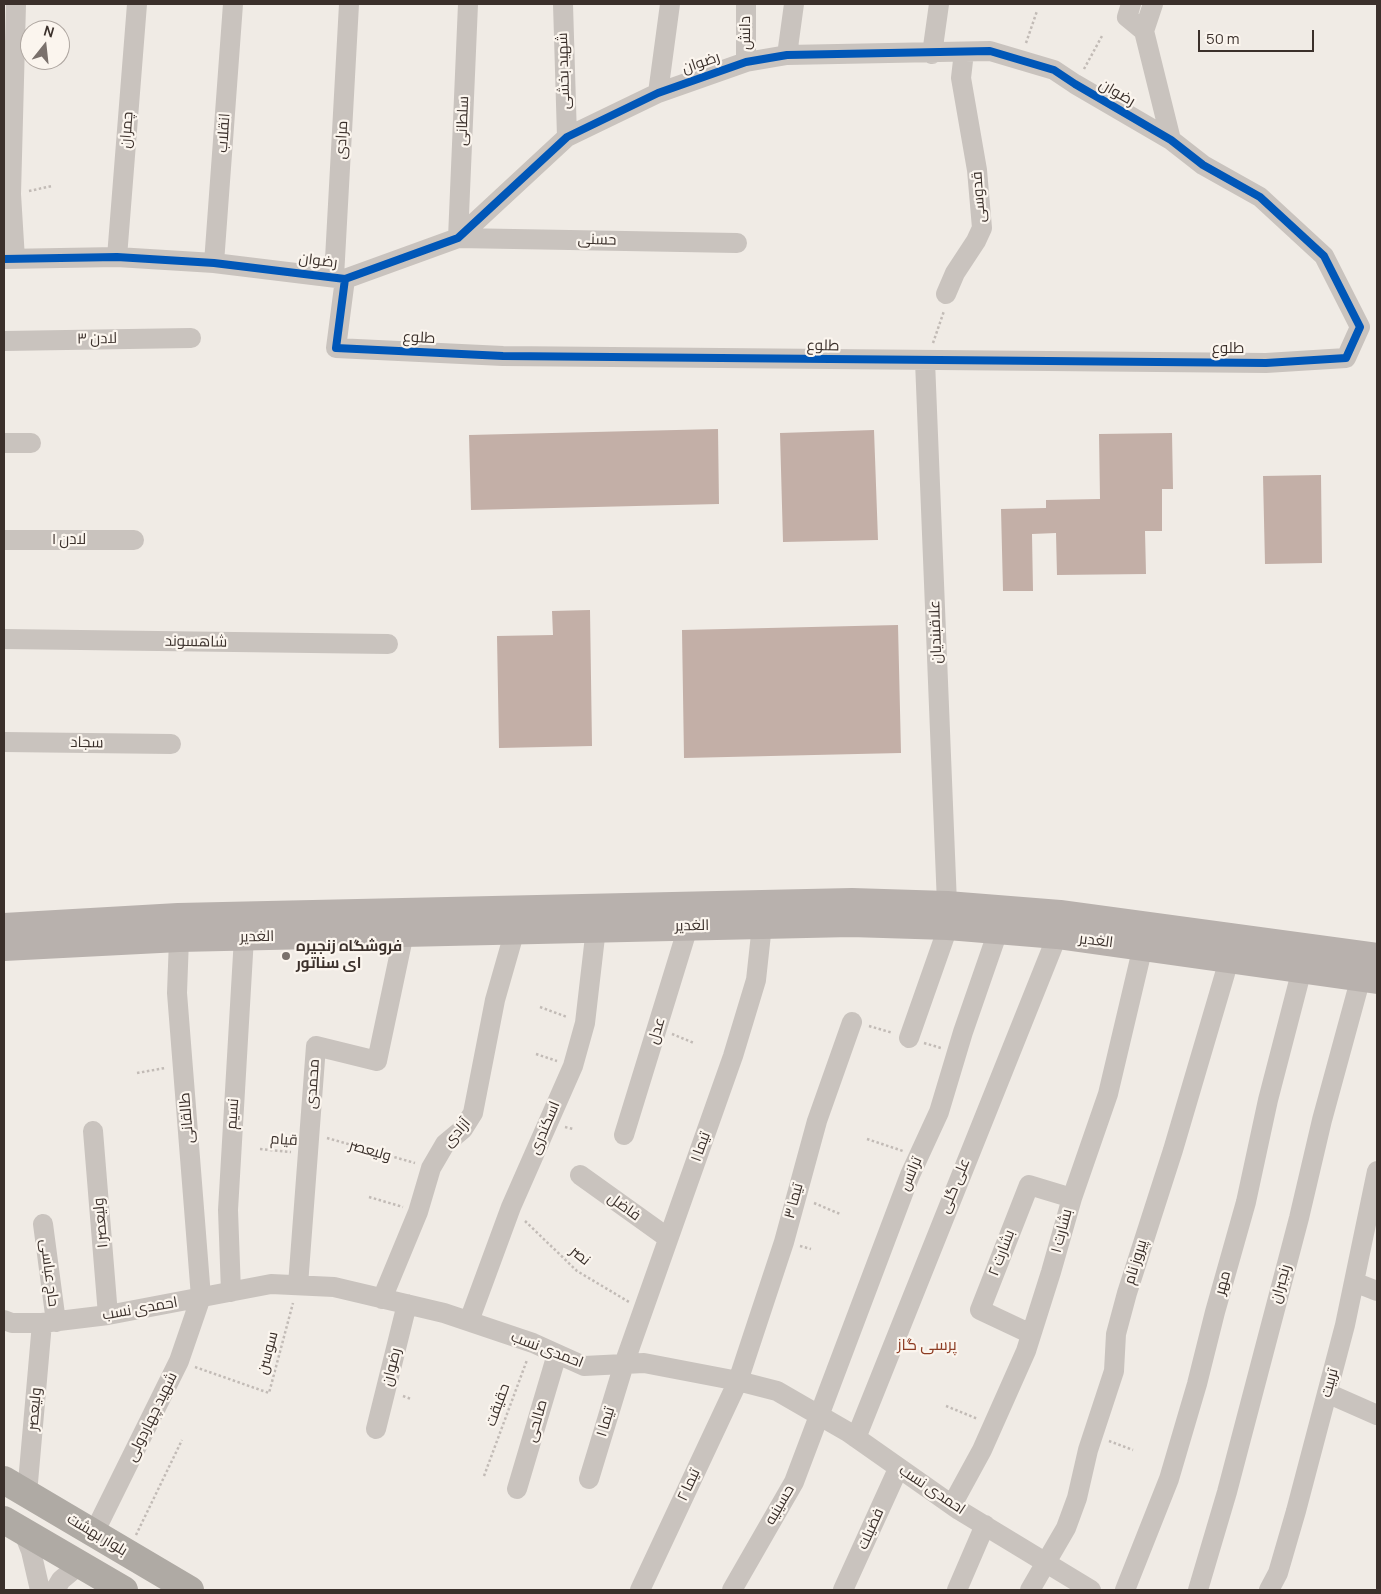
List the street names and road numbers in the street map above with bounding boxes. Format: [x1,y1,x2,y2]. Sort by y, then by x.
street label: دانش [737,16,755,50]
street label: شهید بخشی [554,32,574,110]
street label: رضوان [680,48,722,78]
street label: رضوان [1096,75,1138,111]
street label: سلطانی [453,96,473,146]
street label: چمران [117,111,137,149]
street label: انقلاب [214,113,234,153]
street label: مرادی [332,120,352,160]
street label: قدوسی [968,171,990,223]
street label: حسنی [577,231,617,249]
street label: رضوان [298,250,338,272]
street label: طلوع [402,328,436,348]
street label: لادن ۳ [77,330,117,348]
street label: طلوع [806,337,840,355]
street label: طلوع [1212,340,1244,358]
street label: لادن ۱ [52,531,86,549]
street label: علاقبندیان [926,600,946,664]
street label: شاهسوند [165,632,227,652]
street label: سجاد [70,734,104,752]
street label: الغدیر [675,917,709,935]
street label: الغدیر [240,928,274,946]
street label: الغدیر [1078,930,1114,952]
street label: عدل [644,1016,670,1046]
street label: محمدی [302,1058,324,1110]
street label: طالقانی [176,1092,198,1144]
street label: نسیم [223,1098,243,1130]
street label: اسکندری [526,1099,564,1157]
street label: آزادی [439,1115,475,1151]
street label: قیام [270,1130,298,1150]
street label: تیما ۱ [687,1130,715,1164]
street label: ولیعصر [347,1136,393,1166]
street label: ترانس [896,1154,926,1194]
street label: علی گلی [936,1156,974,1216]
street label: تیما ۳ [781,1181,807,1221]
street label: فاضل [604,1189,644,1225]
street label: ولیعصر ۱ [90,1197,112,1249]
street label: بشارت ۱ [1048,1207,1076,1255]
street label: بشارت ۲ [985,1227,1019,1279]
street label: پیروز نام [1121,1237,1151,1287]
street label: حاج عباسی [36,1238,62,1308]
street label: نصر [566,1242,594,1270]
street label: رنجبران [1267,1262,1295,1306]
street label: مهر [1211,1269,1235,1297]
street label: احمدی نسب [101,1294,179,1324]
street label: احمدی نسب [508,1328,586,1372]
street label: سوسن [254,1330,282,1376]
street label: رضوان [379,1346,405,1388]
street label: تربیت [1318,1367,1342,1399]
street label: شهید چهاردولی [123,1369,181,1465]
street label: حقیقت [482,1381,514,1429]
street label: ولیعصر [24,1387,46,1431]
street label: صالحی [522,1398,552,1444]
street label: ۱ تیما [593,1405,619,1439]
street label: احمدی نسب [895,1461,969,1519]
street label: تیما ۲ [674,1466,704,1504]
street label: حسینیه [761,1482,799,1528]
street label: فضیلت [854,1506,888,1552]
street label: بلوار بهشت [64,1510,130,1560]

